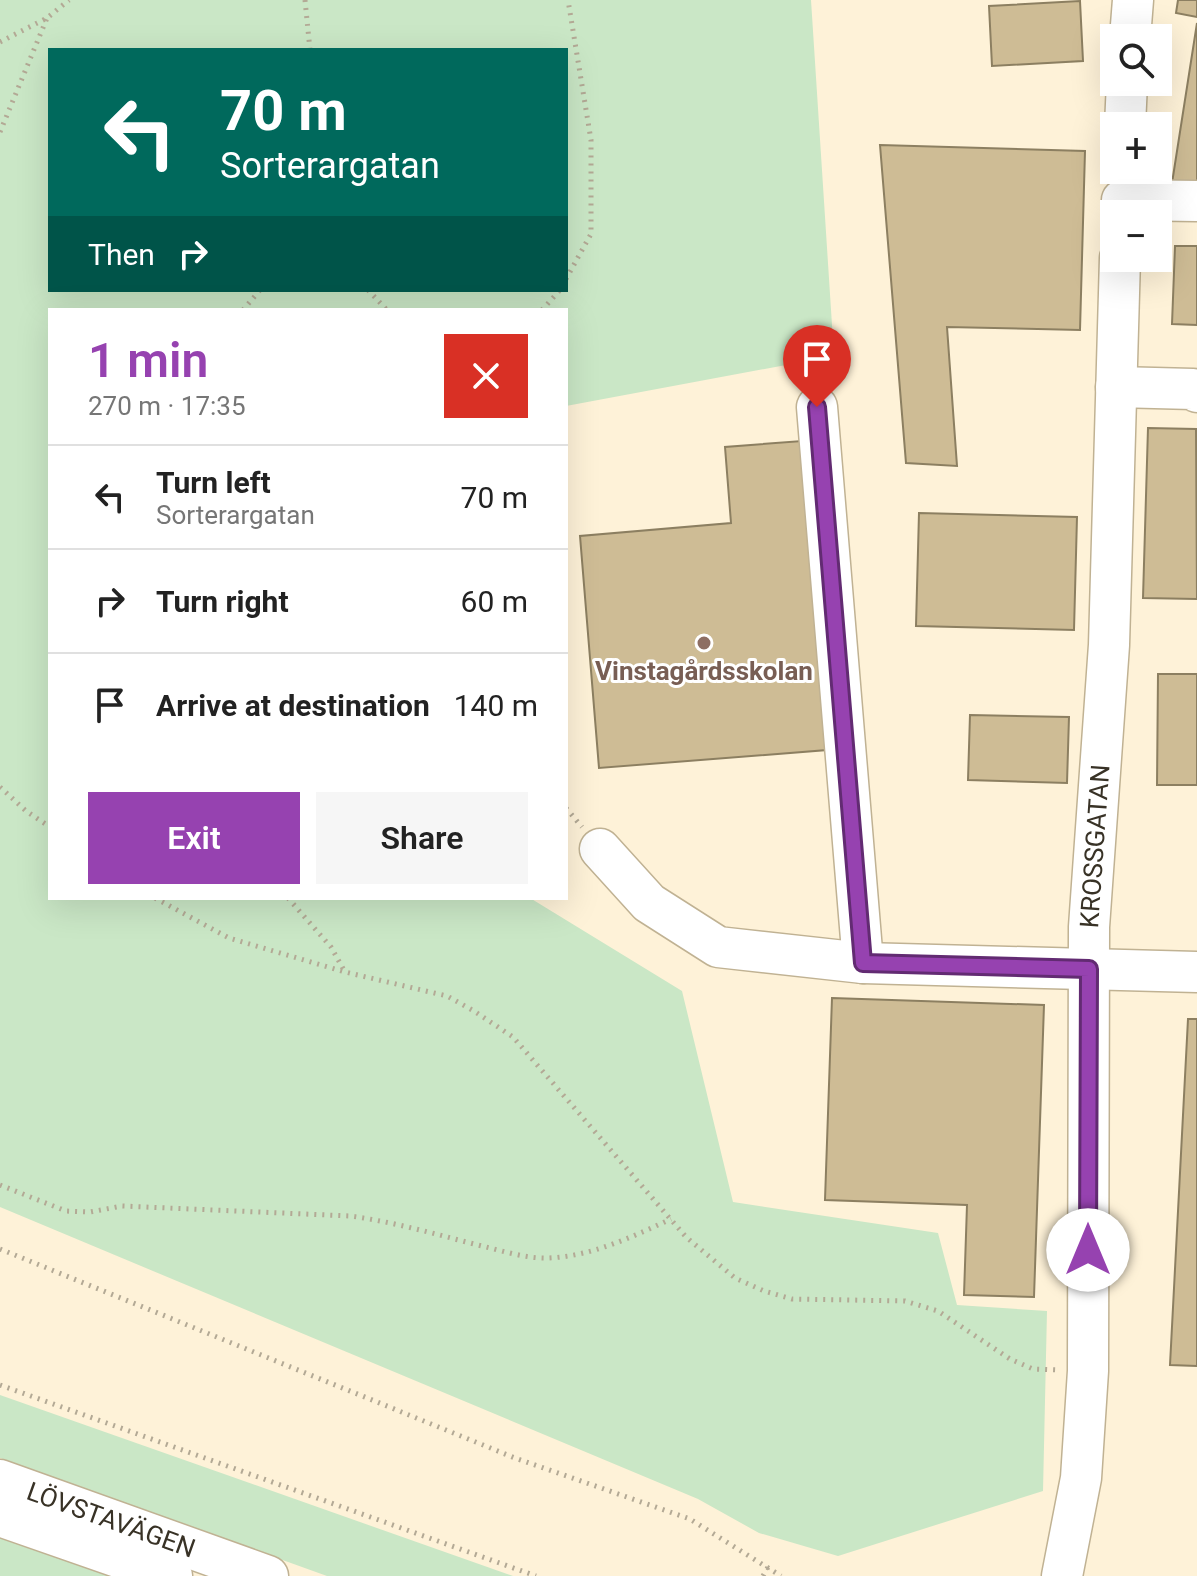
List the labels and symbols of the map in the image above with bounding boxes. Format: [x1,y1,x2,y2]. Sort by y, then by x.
pin [783,325,851,407]
marker: Vinstagårdsskolan [695,634,713,652]
place label: Vinstagårdsskolan [595,656,813,686]
street label: KROSSGATAN [1074,763,1115,929]
position arrow [1046,1208,1130,1292]
street label: LÖVSTAVÄGEN [23,1476,199,1564]

